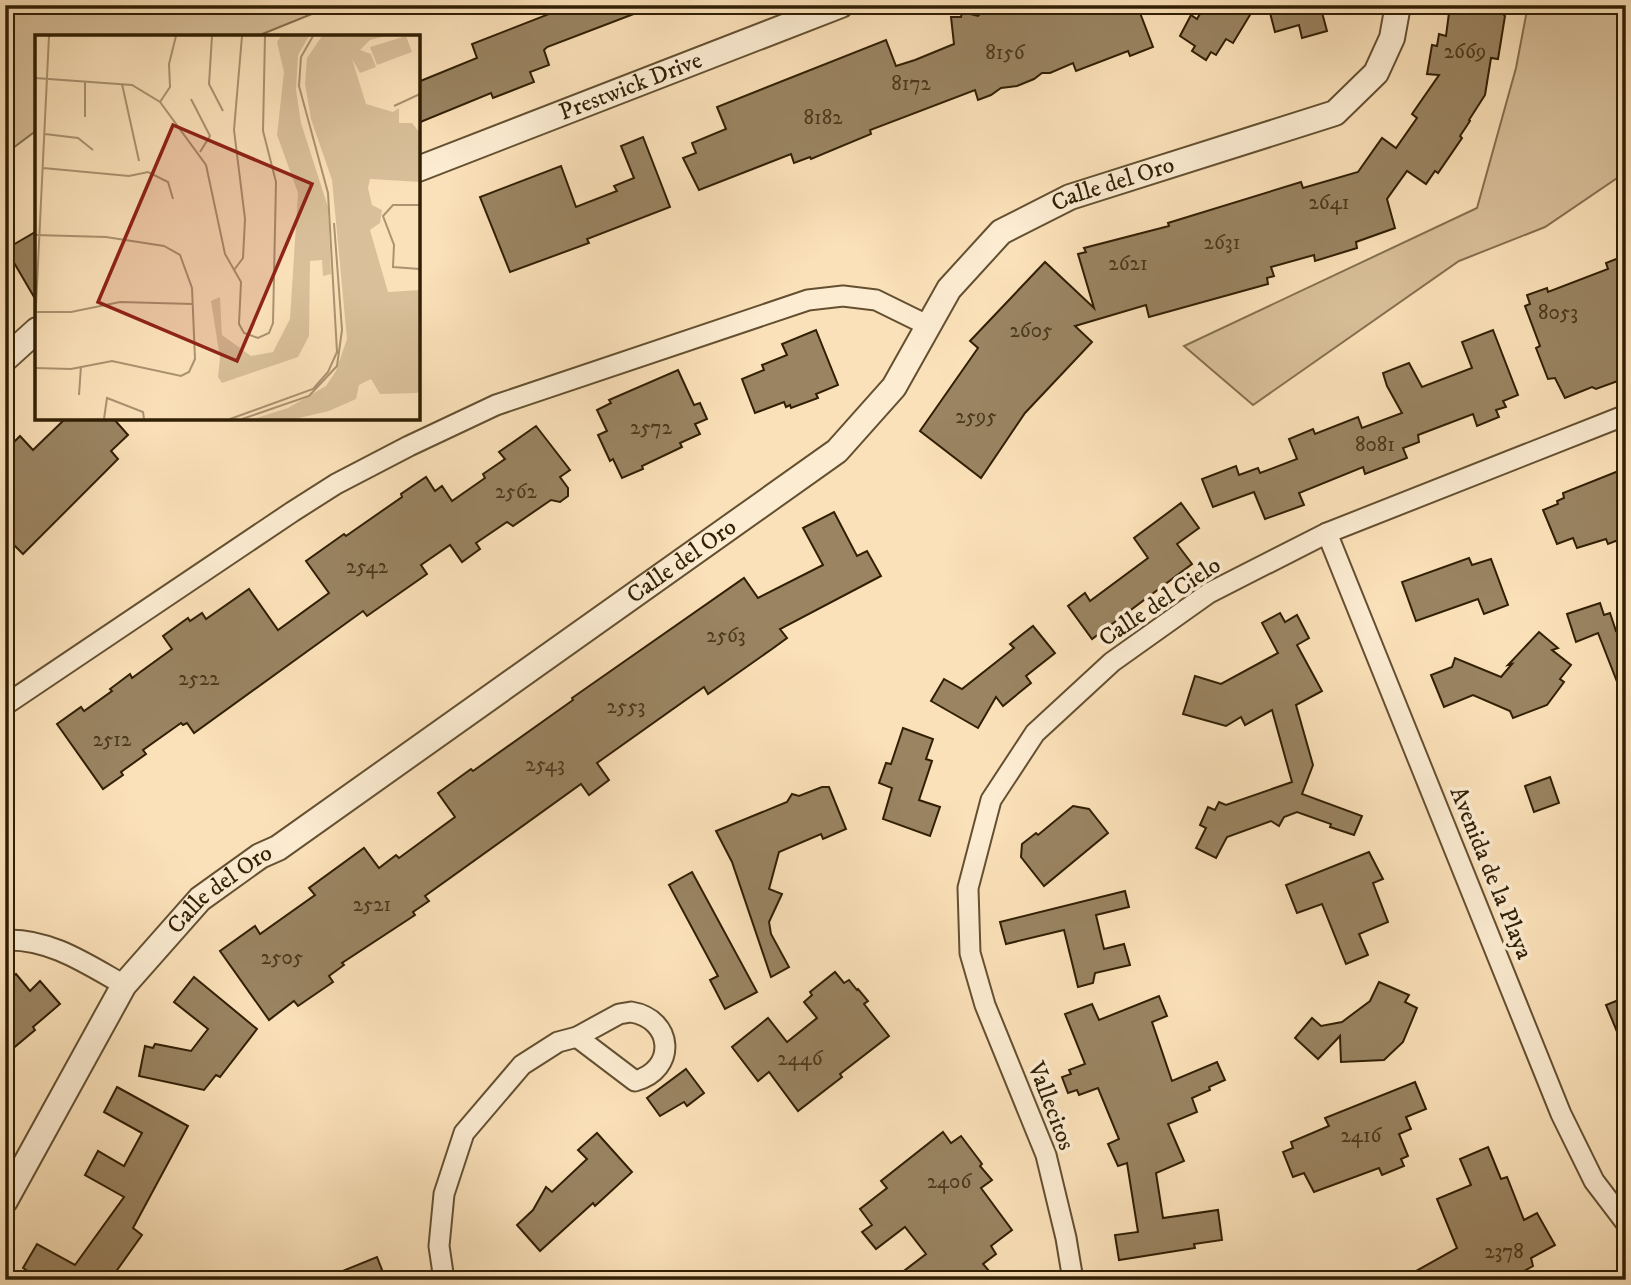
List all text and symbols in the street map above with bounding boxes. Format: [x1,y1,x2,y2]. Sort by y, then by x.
inset map [35,35,420,420]
house number: 2669 [1444,39,1486,65]
house number: 8156 [985,40,1026,66]
street label: Prestwick Drive [555,45,706,128]
house number: 8172 [891,71,931,97]
house number: 8182 [803,105,843,131]
street label: Calle del Oro [1046,150,1178,219]
house number: 2641 [1308,190,1350,216]
house number: 2631 [1204,230,1240,256]
house number: 2621 [1108,251,1148,277]
house number: 8053 [1538,300,1578,326]
house number: 2605 [1010,318,1052,344]
house number: 2595 [955,404,997,430]
house number: 2572 [630,415,673,441]
house number: 8081 [1355,432,1395,458]
house number: 2562 [495,479,538,505]
street label: Calle del Oro [621,512,742,610]
street label: Calle del Cielo [1093,550,1227,654]
house number: 2542 [346,554,389,580]
house number: 2563 [706,623,746,649]
house number: 2522 [178,666,220,692]
house number: 2553 [607,694,645,720]
house number: 2512 [93,727,132,753]
house number: 2543 [525,752,565,778]
street label: Avenida de la Playa [1443,782,1540,964]
street label: Calle del Oro [161,838,277,941]
house number: 2521 [353,892,391,918]
house number: 2505 [261,945,303,971]
house number: 2446 [777,1046,824,1072]
street label: Vallecitos [1020,1057,1081,1154]
house number: 2416 [1341,1123,1383,1149]
house number: 2406 [927,1169,972,1195]
house number: 2378 [1484,1239,1524,1265]

